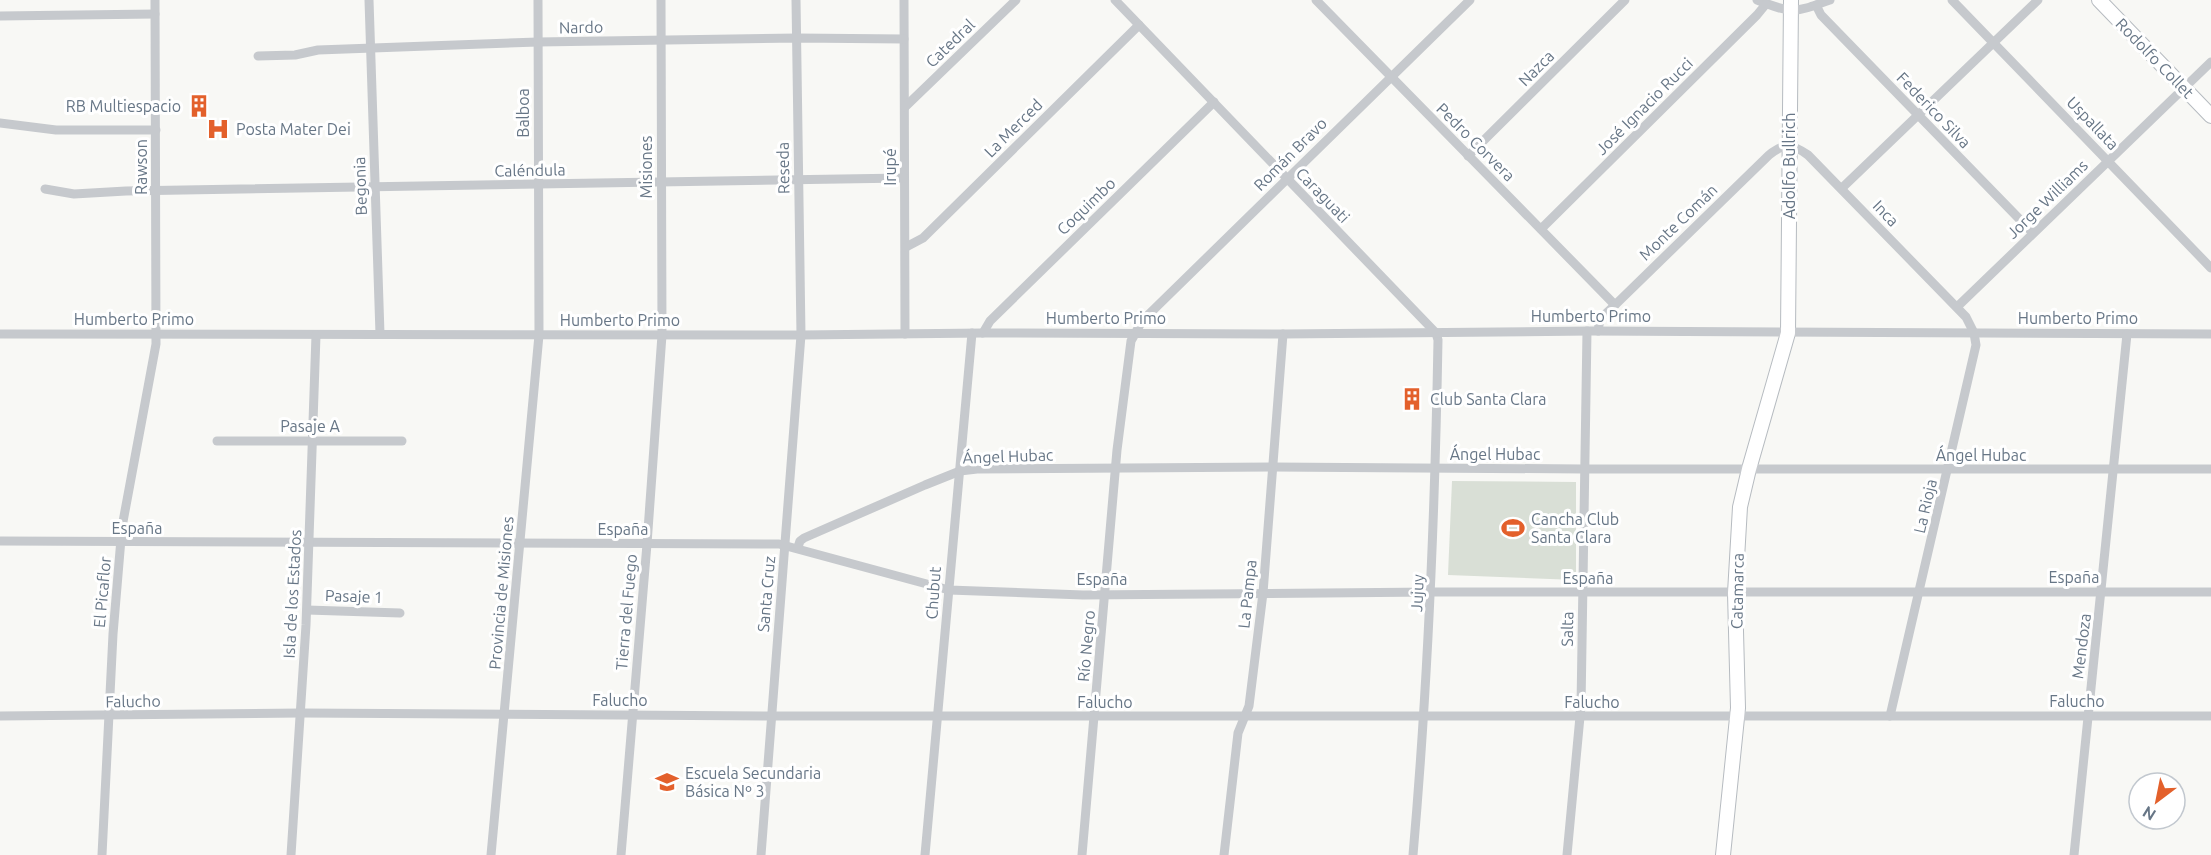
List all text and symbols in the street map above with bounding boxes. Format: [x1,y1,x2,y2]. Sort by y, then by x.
street label: Rodolfo Collet [2112,14,2198,102]
street label: Catedral [922,15,978,71]
street label: Nardo [559,18,603,36]
street label: Nazca [1515,47,1557,89]
street label: José Ignacio Rucci [1592,54,1696,158]
street label: Federico Silva [1893,68,1975,152]
street label: Balboa [514,88,532,138]
building icon: RB Multiespacio [186,93,212,119]
street label: Uspallata [2063,93,2123,153]
street label: La Merced [980,95,1046,161]
place label: RB Multiespacio [66,97,181,115]
street label: Pedro Corvera [1433,99,1519,185]
street label: Adolfo Bullrich [1780,113,1798,219]
street label: Román Bravo [1250,114,1330,194]
hospital icon: Posta Mater Dei [205,116,231,142]
place label: Posta Mater Dei [236,120,351,138]
street label: Misiones [637,136,655,198]
street label: Rawson [132,139,150,195]
street label: Reseda [774,142,792,194]
street label: Irupé [881,148,899,186]
street label: Begonia [350,156,370,216]
street label: Jorge Williams [2003,156,2091,242]
street label: Caléndula [494,160,566,180]
street label: Caraguati [1293,164,1353,226]
street label: Coquimbo [1053,174,1119,238]
street label: Monte Comán [1635,180,1721,264]
street label: Inca [1870,196,1902,230]
street label: Humberto Primo [1531,307,1651,325]
street label: Humberto Primo [1046,309,1166,327]
street label: Humberto Primo [2018,309,2138,327]
street label: Humberto Primo [74,310,194,328]
street label: Humberto Primo [560,311,680,329]
building icon: Club Santa Clara [1399,386,1425,412]
place label: Club Santa Clara [1430,390,1547,408]
street label: Pasaje A [280,417,340,435]
street label: Ángel Hubac [962,443,1054,467]
street label: Ángel Hubac [1450,443,1541,463]
street label: Ángel Hubac [1936,444,2027,464]
street label: La Rioja [1910,477,1940,535]
place label: Cancha Club Santa Clara [1531,510,1619,546]
sports icon: Cancha Club Santa Clara [1500,515,1526,541]
street label: Provincia de Misiones [485,516,517,670]
street label: España [112,519,162,537]
street label: España [598,520,648,538]
street label: Isla de los Estados [280,529,304,659]
street label: Tierra del Fuego [612,553,640,671]
street label: Catamarca [1727,553,1747,629]
street label: Santa Cruz [754,555,778,633]
street label: El Picaflor [90,556,114,628]
street label: La Pampa [1234,559,1260,629]
street label: Chubut [922,565,944,620]
street label: España [2049,568,2099,586]
street label: España [1563,569,1613,587]
street label: España [1077,570,1127,588]
street label: Jujuy [1407,573,1427,612]
street label: Pasaje 1 [325,586,383,606]
street label: Río Negro [1074,609,1098,683]
street label: Salta [1558,611,1576,647]
street label: Mendoza [2068,612,2094,680]
street label: Falucho [592,691,648,709]
street label: Falucho [105,692,161,710]
street label: Falucho [2049,692,2105,710]
street label: Falucho [1077,693,1133,711]
street label: Falucho [1564,693,1620,711]
place label: Escuela Secundaria Básica Nº 3 [685,764,821,800]
school or university icon: Escuela Secundaria Básica Nº 3 [654,769,680,795]
north arrow [2127,771,2187,831]
text: N [2139,803,2159,825]

